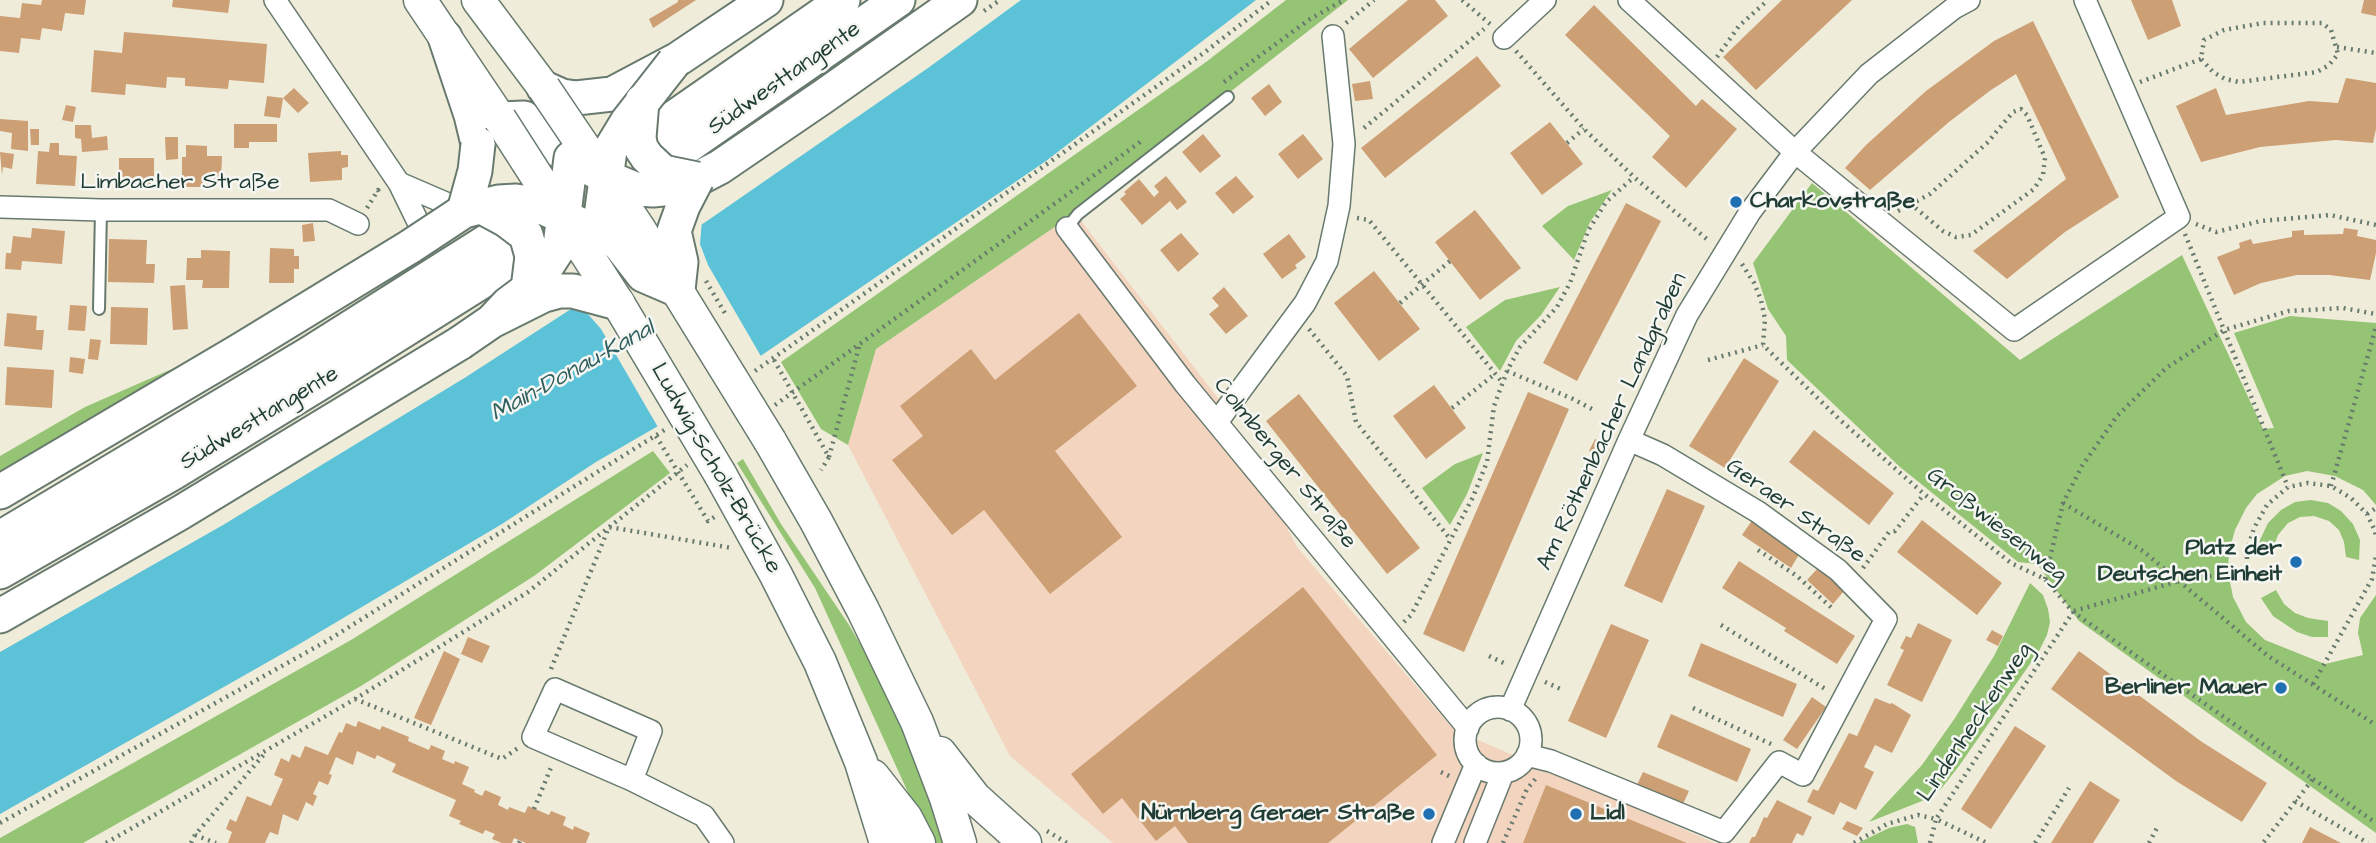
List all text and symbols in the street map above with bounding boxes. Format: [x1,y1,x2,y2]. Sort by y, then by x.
street label: Südwesttangente [703,16,867,142]
street label: Limbacher Straße [80,169,280,197]
place label: Charkovstraße [1750,188,1915,216]
marker: Charkovstraße [1728,194,1744,210]
street label: Am Röthenbacher Landgraben [1532,269,1694,575]
water label: Main-Donau-Kanal [486,315,660,429]
street label: Ludwig-Scholz-Brücke [644,359,786,579]
street label: Südwesttangente [176,361,344,477]
street label: Colmberger Straße [1206,373,1362,555]
street label: Geraer Straße [1720,454,1870,570]
street label: Großwiesenweg [1920,463,2072,589]
place label: Platz der Deutschen Einheit [2098,535,2282,589]
marker: Platz der Deutschen Einheit [2288,554,2304,570]
street label: Lindenheckenweg [1913,638,2039,808]
place label: Berliner Mauer [2105,674,2267,702]
marker: Berliner Mauer [2273,680,2289,696]
place label: Nürnberg Geraer Straße [1141,800,1415,828]
place label: Lidl [1590,800,1625,828]
marker: Nürnberg Geraer Straße [1421,806,1437,822]
marker: Lidl [1568,806,1584,822]

